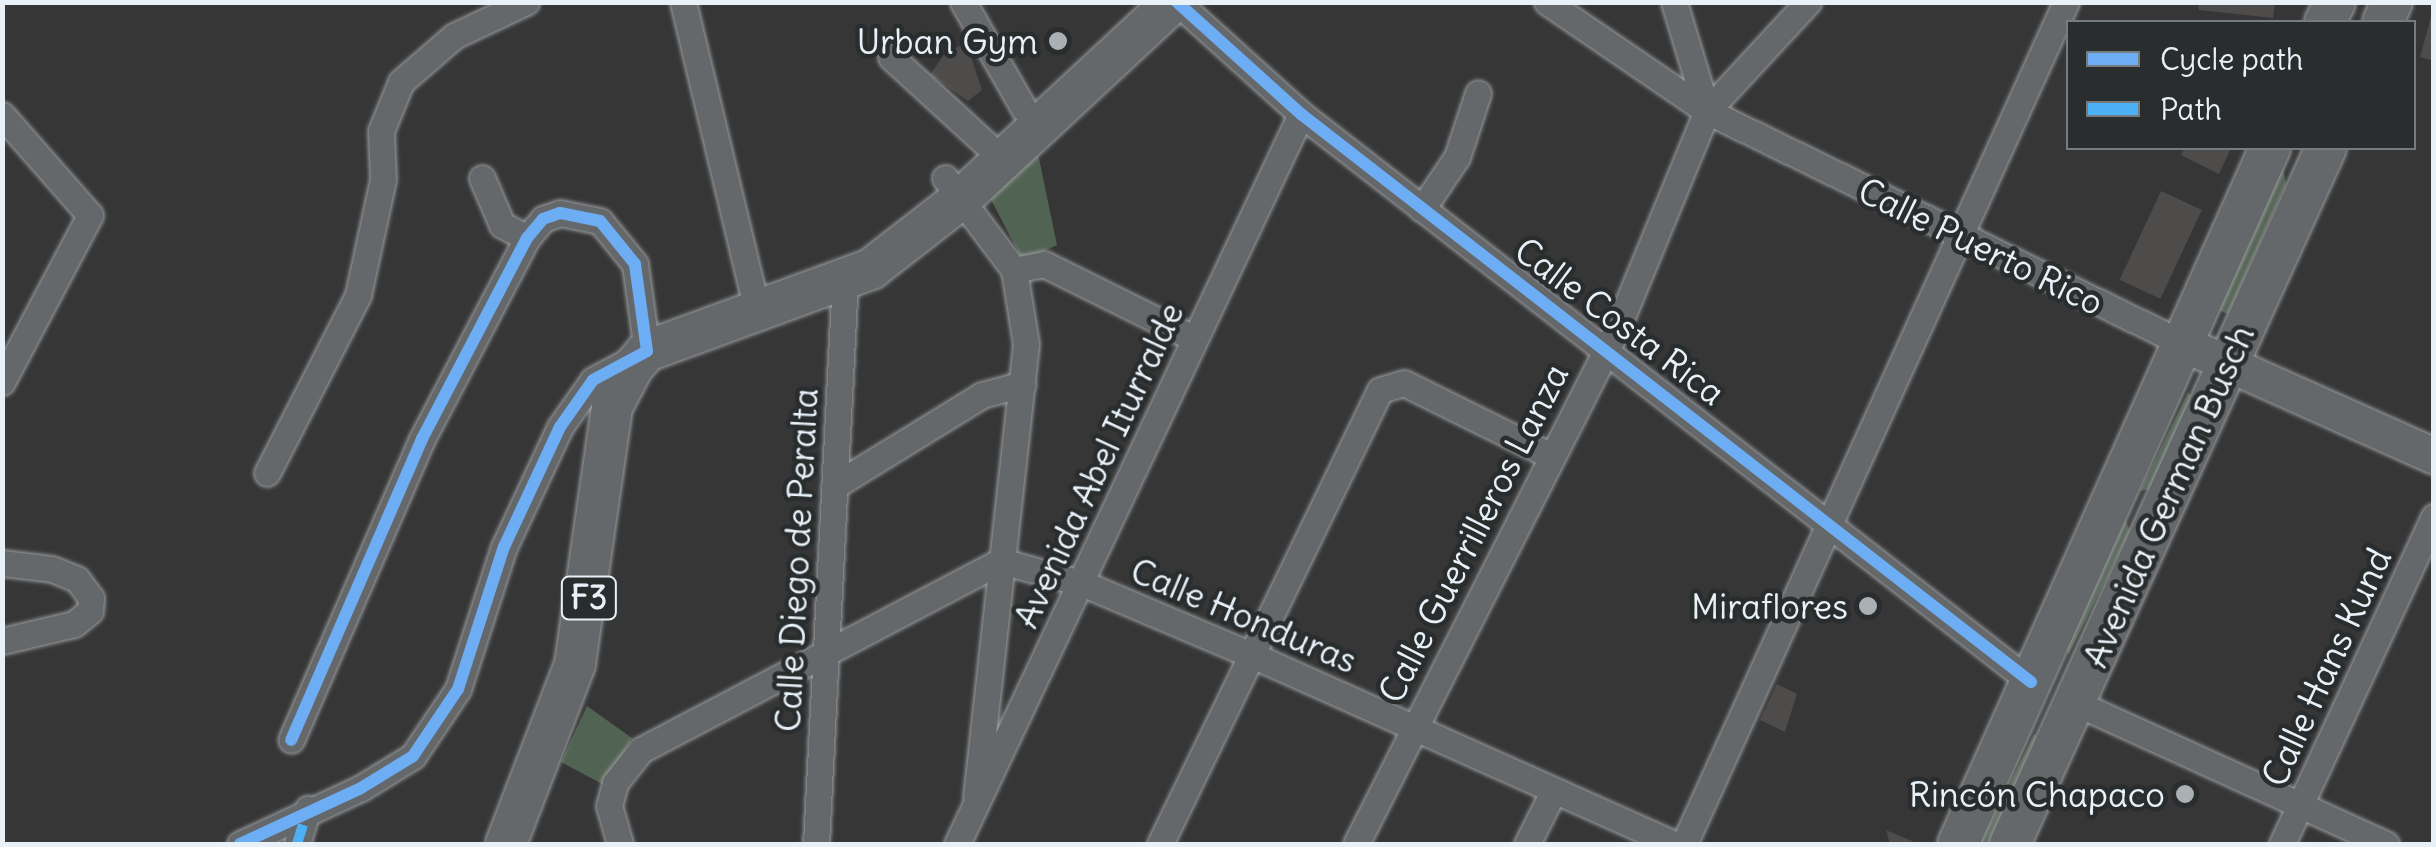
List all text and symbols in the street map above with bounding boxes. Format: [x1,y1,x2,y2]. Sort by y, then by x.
place label: Urban Gym [856,20,1038,62]
legend [2066,20,2416,150]
marker: Urban Gym [1047,30,1069,52]
text: Cycle path [2160,40,2303,78]
text: Path [2160,90,2222,128]
street label: Calle Puerto Rico [1852,169,2110,323]
street label: Calle Costa Rica [1507,229,1733,413]
street label: Avenida Abel Iturralde [1004,296,1192,634]
street label: Avenida German Busch [2074,318,2262,674]
street label: Calle Guerrilleros Lanza [1369,357,1577,709]
street label: Calle Diego de Peralta [766,387,826,733]
street label: Calle Hans Kund [2252,541,2400,793]
street label: Calle Honduras [1125,548,1363,682]
road number: F3 [559,571,619,625]
place label: Miraflores [1691,585,1848,627]
marker: Miraflores [1857,595,1879,617]
place label: Rincón Chapaco [1909,773,2165,815]
marker: Rincón Chapaco [2174,783,2196,805]

